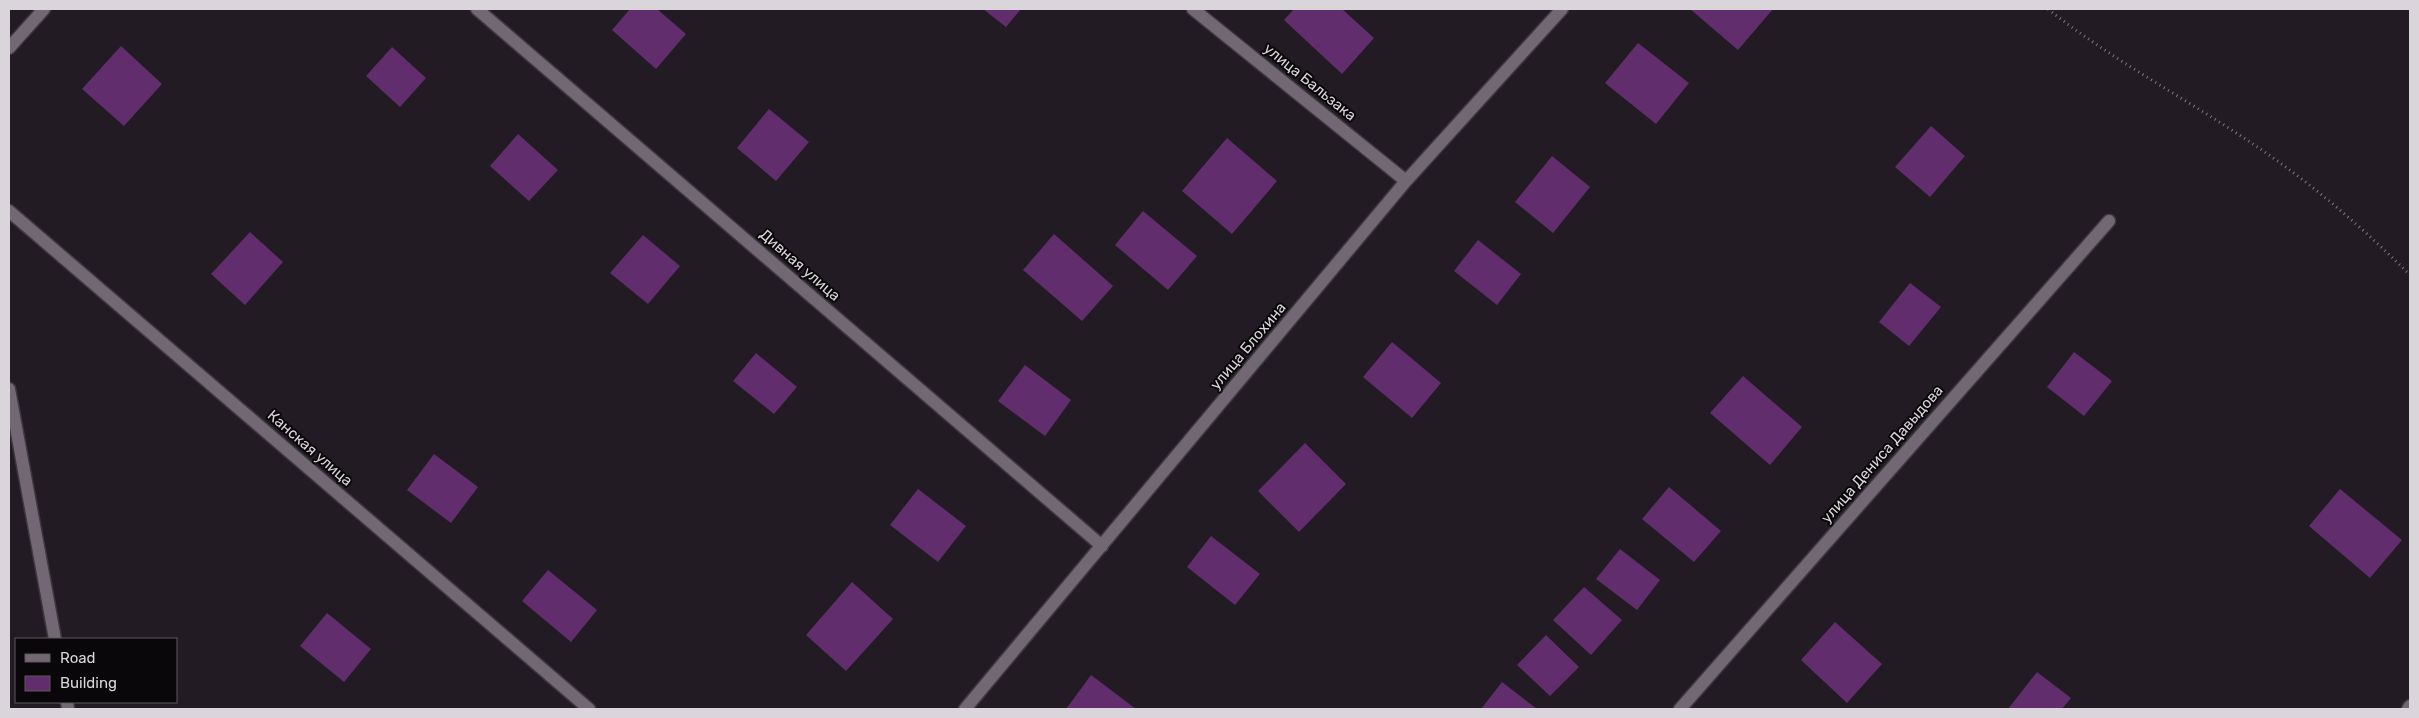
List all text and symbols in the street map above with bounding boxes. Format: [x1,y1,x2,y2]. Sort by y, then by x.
street label: улица Бальзака [1260,39,1360,125]
street label: Дивная улица [756,225,844,305]
street label: улица Блохина [1206,299,1290,393]
street label: улица Дениса Давыдова [1817,381,1947,527]
street label: Канская улица [264,406,356,490]
legend [15,638,178,703]
text: Road [60,649,96,667]
text: Building [60,674,117,692]

